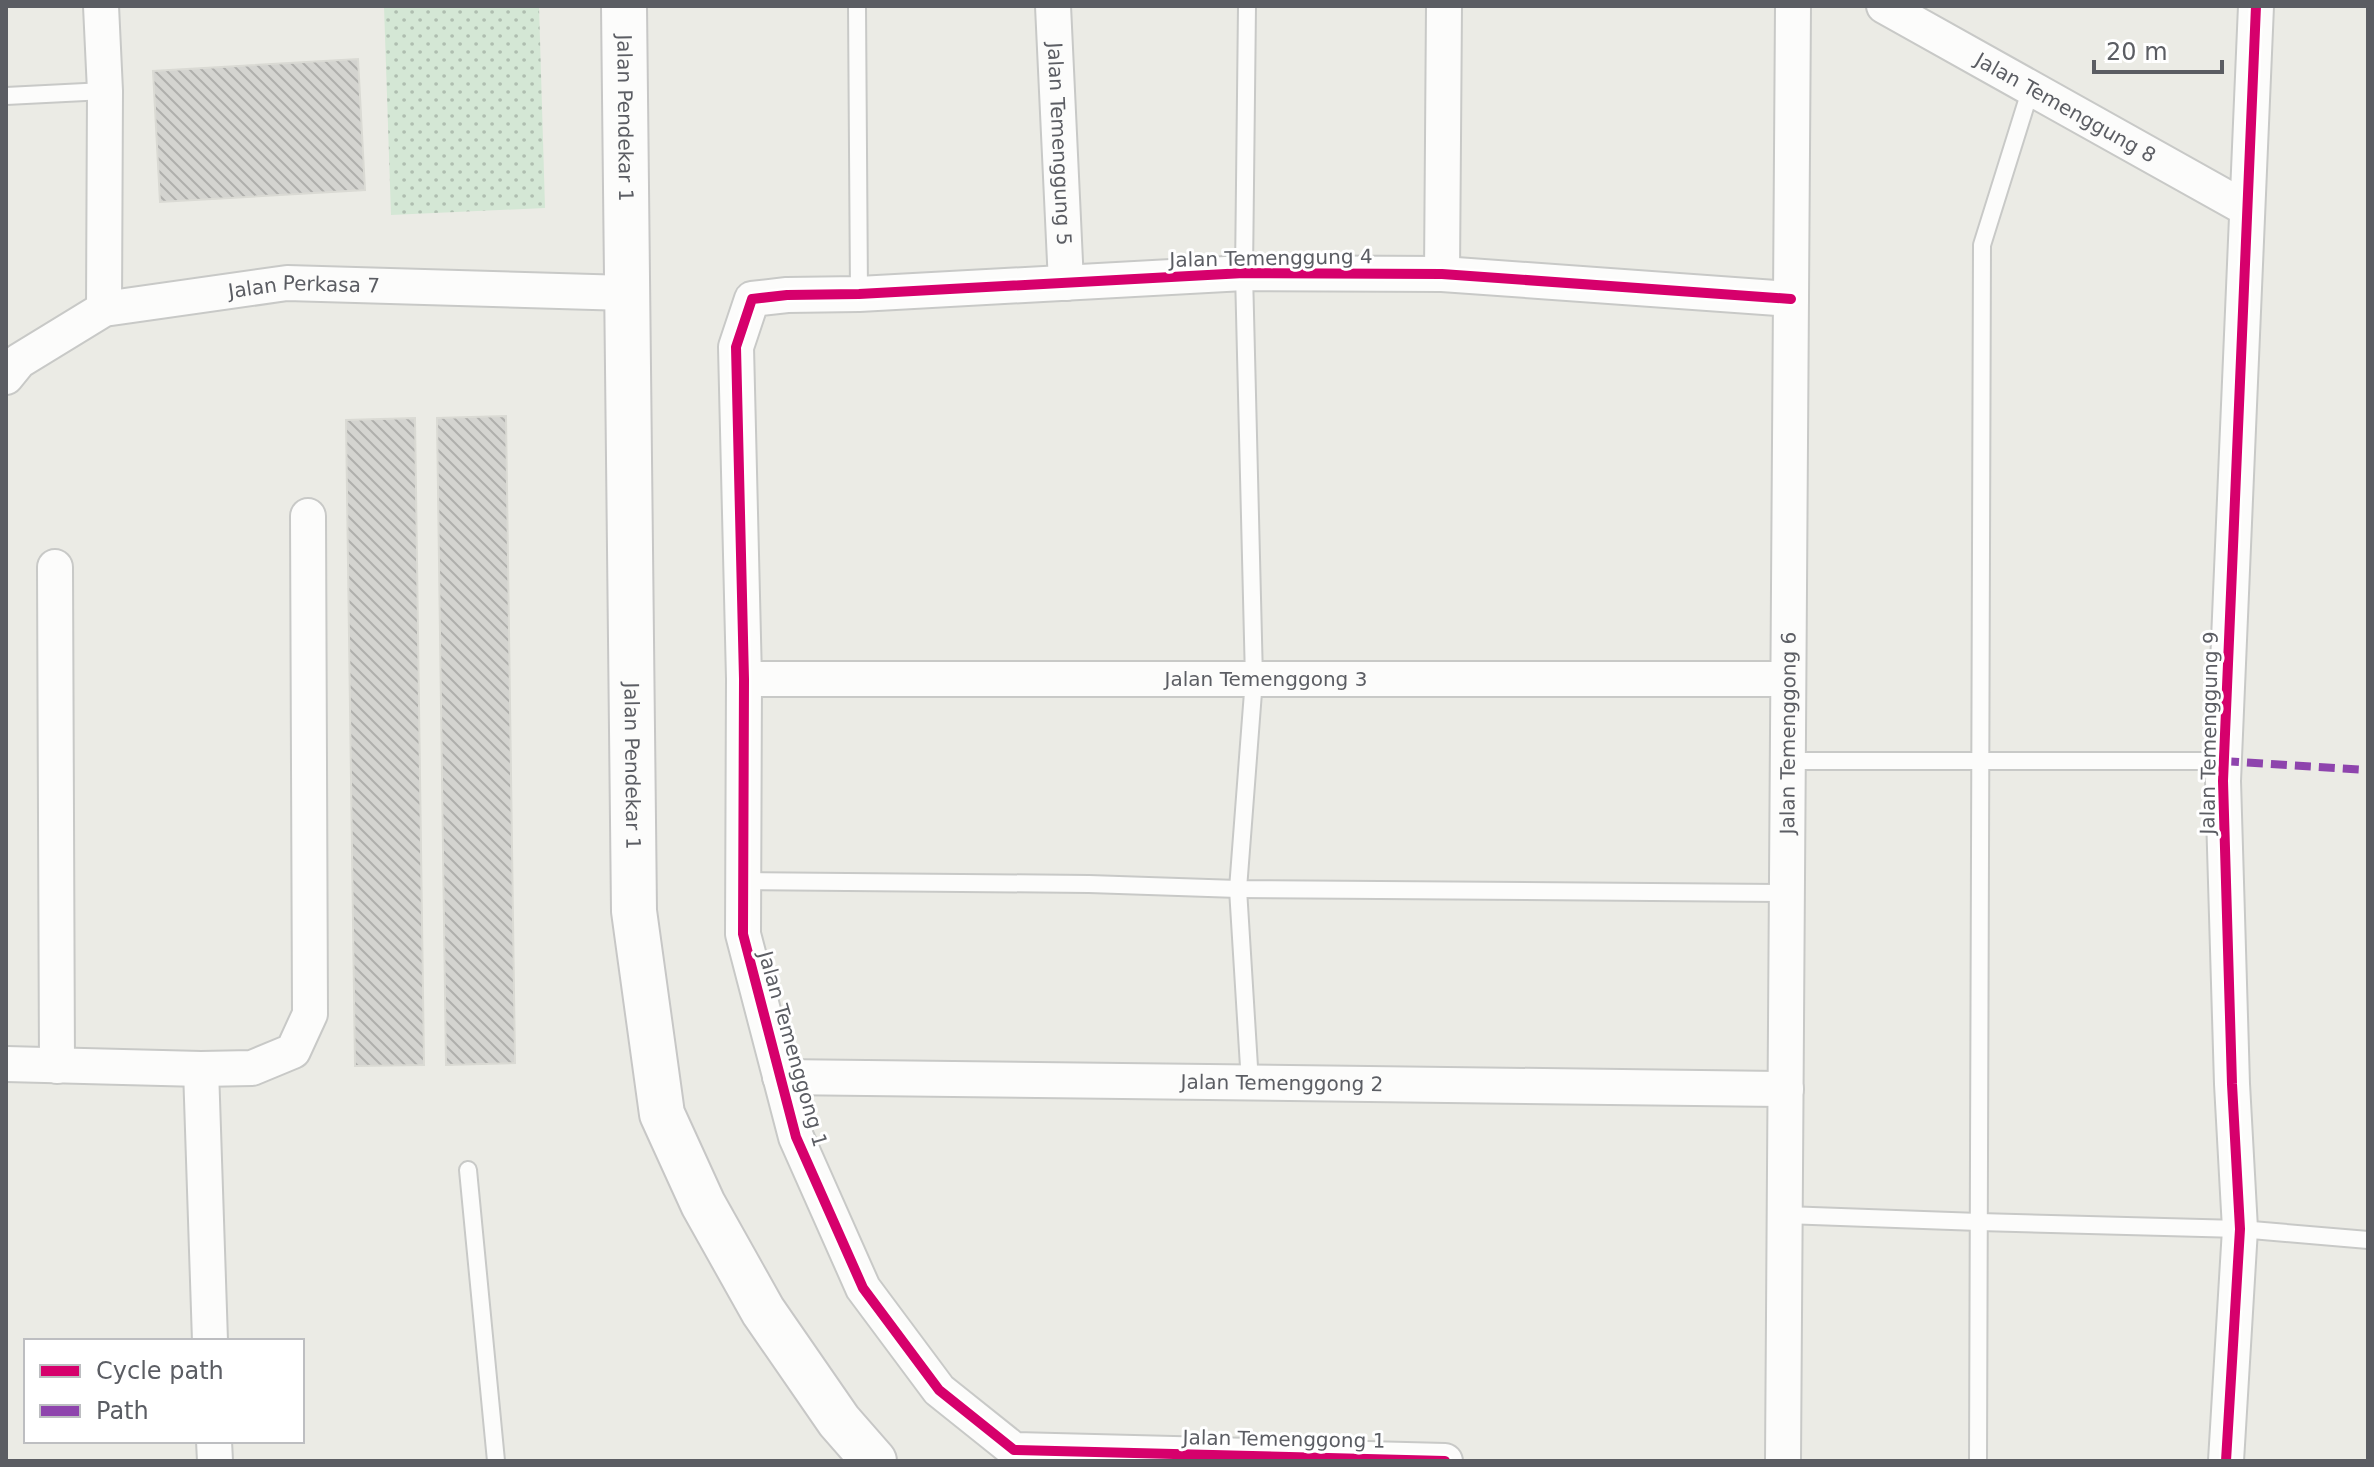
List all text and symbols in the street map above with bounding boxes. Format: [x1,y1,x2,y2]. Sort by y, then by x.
scale bar [2094,24,2222,74]
street label: Jalan Pendekar 1 [612,32,638,202]
text: 20 m [2106,38,2168,66]
street label: Jalan Temenggung 5 [1043,40,1076,246]
street label: Jalan Temenggung 8 [1969,46,2160,168]
street label: Jalan Temenggung 4 [1167,244,1373,272]
street label: Jalan Perkasa 7 [225,271,380,303]
street label: Jalan Temenggung 9 [2195,631,2223,837]
street label: Jalan Temenggong 6 [1775,632,1801,837]
street label: Jalan Temenggong 3 [1163,667,1367,691]
street label: Jalan Pendekar 1 [619,680,645,850]
street label: Jalan Temenggong 1 [753,946,832,1150]
street label: Jalan Temenggong 2 [1178,1070,1384,1096]
legend [24,1339,304,1443]
text: Cycle path [96,1357,224,1385]
text: Path [96,1397,149,1425]
street label: Jalan Temenggong 1 [1180,1425,1386,1453]

